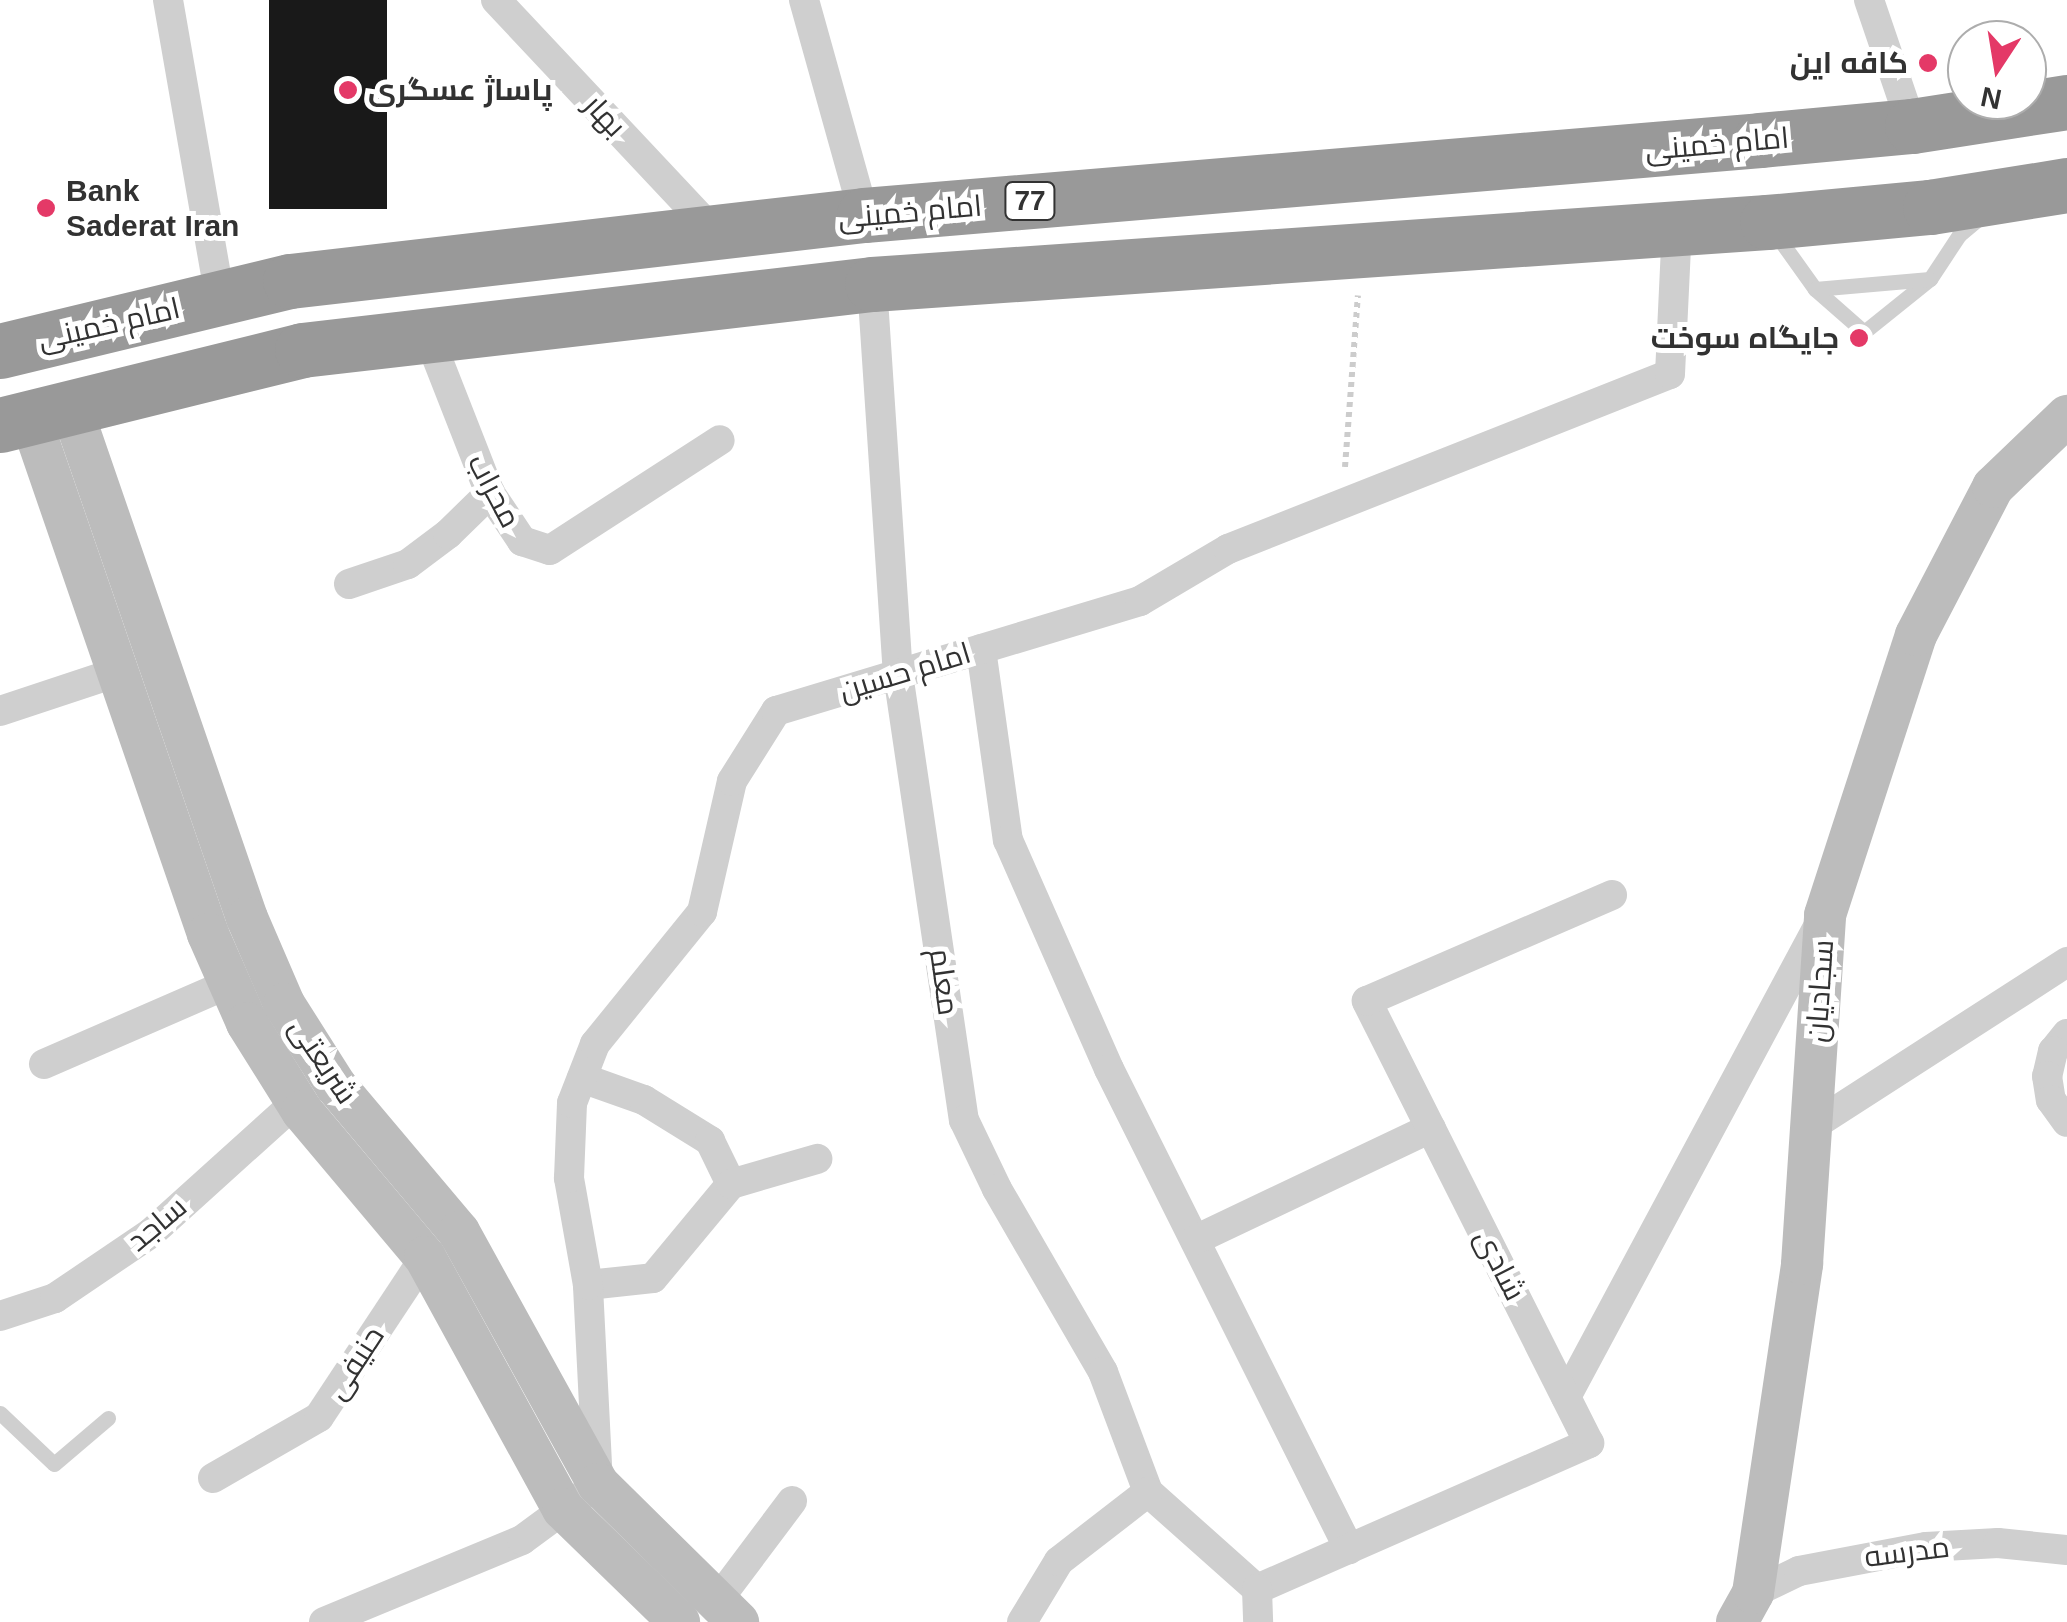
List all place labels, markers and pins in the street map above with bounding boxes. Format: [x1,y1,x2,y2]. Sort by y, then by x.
place label: کافه این [1790,45,1908,81]
marker: کافه این [1917,52,1939,74]
place label: پاساژ عسگری [368,72,552,108]
marker: پاساژ عسگری [337,79,359,101]
place label: Bank Saderat Iran [66,173,239,244]
marker: Bank Saderat Iran [35,197,57,219]
place label: جایگاه سوخت [1651,320,1839,356]
marker: جایگاه سوخت [1848,327,1870,349]

